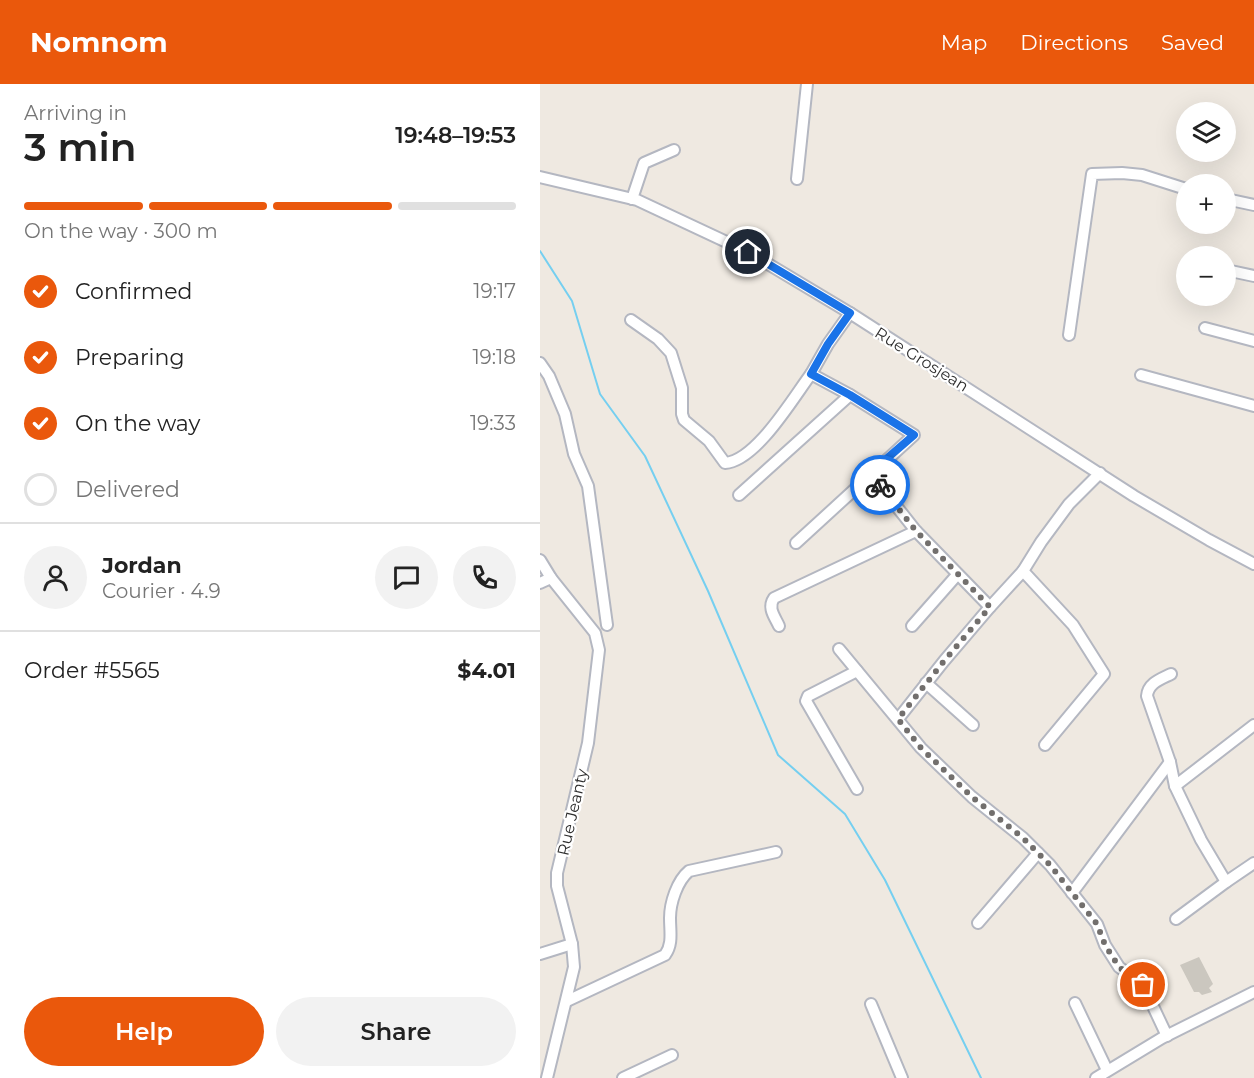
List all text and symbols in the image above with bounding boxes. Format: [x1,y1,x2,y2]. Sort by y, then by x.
text: Nomnom [30,25,168,59]
text: Map [941,30,987,55]
text: Directions [1020,30,1128,55]
text: Saved [1161,30,1224,55]
text: Arriving in [24,101,127,125]
map controls [1176,102,1236,306]
button: layers [1176,102,1236,162]
text: 19:48–19:53 [395,122,516,149]
text: 3 min [24,123,137,171]
button: + [1176,174,1236,234]
text: On the way · 300 m [24,219,218,243]
pin [722,226,773,277]
icon: home [731,235,764,268]
button: − [1176,246,1236,306]
icon: check [24,275,57,308]
text: Confirmed [75,278,192,305]
text: 19:17 [473,279,516,303]
street label: Rue Grosjean [871,323,972,396]
icon: check [24,341,57,374]
text: Preparing [75,344,184,371]
text: 19:18 [472,345,516,369]
icon: check [24,407,57,440]
text: On the way [75,410,200,437]
text: 19:33 [470,411,516,435]
courier [850,455,910,515]
icon: bike [864,469,897,502]
text: Delivered [75,476,180,503]
button: person [24,546,87,609]
button: chat [375,546,438,609]
button: phone [453,546,516,609]
text: Jordan [102,552,182,579]
text: Courier · 4.9 [102,579,221,603]
text: Order #5565 [24,657,160,684]
text: $4.01 [457,657,516,684]
street label: Rue Jeanty [553,767,592,857]
pin [1117,959,1168,1010]
icon: bag [1126,968,1159,1001]
button: Help [24,997,264,1066]
button: Share [276,997,516,1066]

